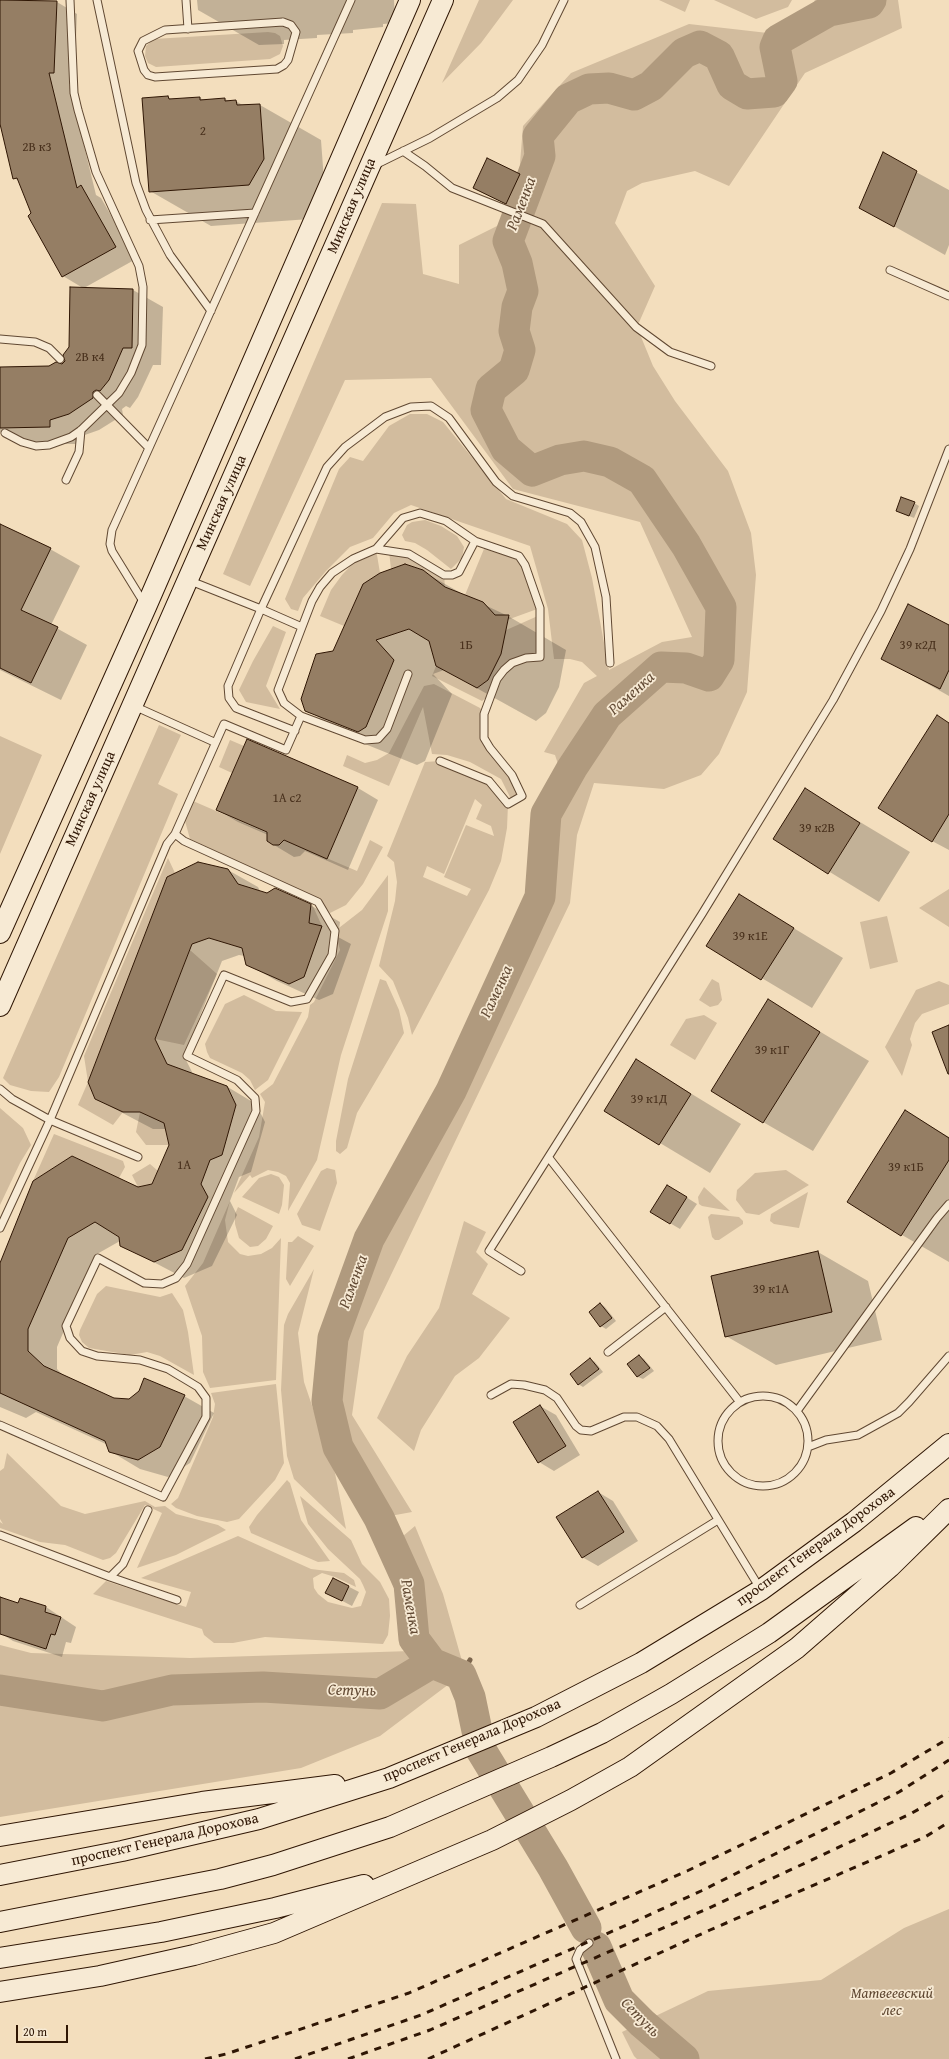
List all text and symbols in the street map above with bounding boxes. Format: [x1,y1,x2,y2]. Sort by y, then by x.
house number: 2 [200,124,206,140]
house number: 2В к3 [22,140,52,156]
street label: Минская улица [324,155,380,257]
water label: Раменка [503,175,541,233]
house number: 2В к4 [75,350,105,366]
street label: Минская улица [193,453,251,553]
house number: 1Б [459,638,473,654]
house number: 39 к2Д [900,638,936,654]
water label: Раменка [605,668,659,720]
street label: Минская улица [62,749,120,849]
house number: 1А с2 [272,791,302,807]
house number: 39 к2В [799,821,835,837]
house number: 39 к1Е [732,929,768,945]
water label: Раменка [477,963,517,1021]
house number: 39 к1Г [755,1043,789,1059]
house number: 39 к1Д [631,1092,667,1108]
house number: 1А [177,1158,191,1174]
house number: 39 к1Б [888,1160,924,1176]
water label: Раменка [335,1253,373,1311]
house number: 39 к1А [753,1282,789,1298]
street label: проспект Генерала Дорохова [733,1483,899,1611]
water label: Раменка [396,1578,424,1636]
water label: Сетунь [328,1681,376,1701]
street label: проспект Генерала Дорохова [380,1695,564,1787]
street label: проспект Генерала Дорохова [70,1810,260,1870]
park label: Матвеевский лес [851,1985,933,2020]
water label: Сетунь [616,1994,664,2042]
scale bar [18,2017,70,2043]
text: 20 m [23,2023,47,2040]

